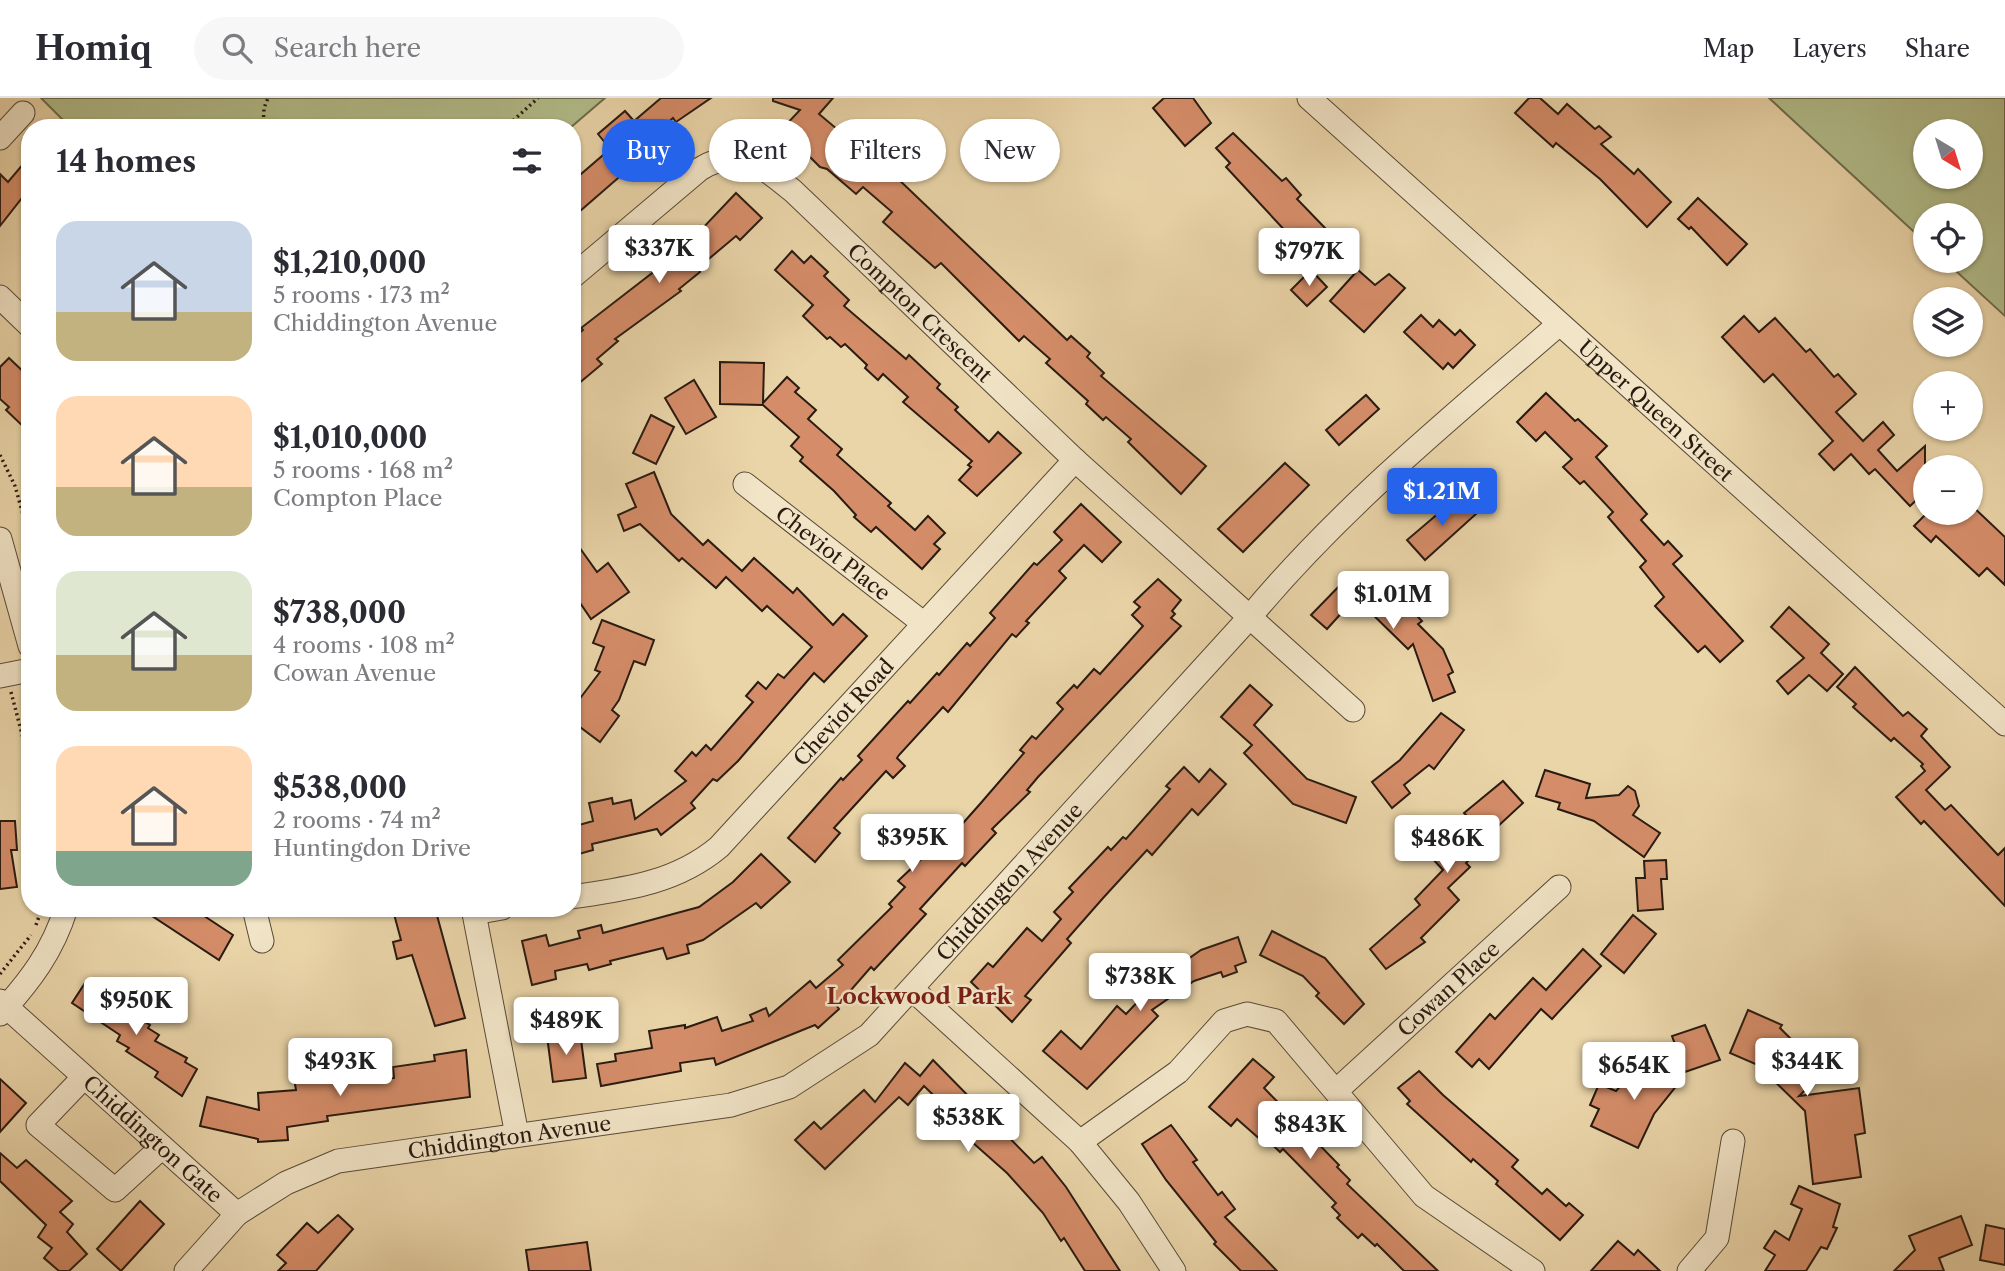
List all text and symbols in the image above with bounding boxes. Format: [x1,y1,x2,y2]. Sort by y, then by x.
search box [194,17,684,80]
text: Homiq [35,28,152,69]
icon: search [218,29,256,67]
text: Search here [274,32,421,64]
text: Map [1703,34,1754,63]
text: Layers [1792,34,1867,63]
text: Share [1905,34,1970,63]
chip: Buy [602,119,695,182]
chip: Rent [709,119,811,182]
chip: Filters [825,119,946,182]
chip: New [960,119,1060,182]
north arrow [1913,119,1983,189]
map controls [1913,119,1983,525]
icon: filters [508,142,546,180]
text: 14 homes [56,143,196,180]
button: locate [1913,203,1983,273]
pin: $337K [610,226,708,285]
pin: $797K [1260,228,1358,288]
text: $337K [624,234,694,262]
text: $797K [1275,237,1343,265]
street label: Compton Crescent [843,238,998,387]
text: $1,210,000 [273,244,426,281]
icon: home [112,249,196,333]
text: 5 rooms · 173 m² [273,281,450,309]
button: layers [1913,287,1983,357]
text: Chiddington Avenue [273,309,497,337]
street label: Upper Queen Street [1574,334,1739,487]
button: + [1913,371,1983,441]
text: $1,010,000 [273,419,427,456]
icon: home [112,424,196,508]
button: − [1913,455,1983,525]
text: 5 rooms · 168 m² [273,456,453,484]
pin: $1.21M [1385,468,1499,528]
text: $1.21M [1403,477,1481,505]
text: Compton Place [273,484,442,512]
street label: Cheviot Place [771,500,896,605]
pin: $1.01M [1336,572,1450,631]
text: $1.01M [1354,580,1432,608]
text: $738,000 [273,594,406,631]
icon: home [112,599,196,683]
text: 4 rooms · 108 m² [273,631,455,659]
street label: Cheviot Road [788,653,899,771]
text: Cowan Avenue [273,659,436,687]
text: $538,000 [273,769,407,806]
icon: home [112,774,196,858]
street label: Chiddington Avenue [931,797,1087,965]
text: 2 rooms · 74 m² [273,806,441,834]
pin: $395K [863,814,961,874]
pin: $486K [1398,816,1496,875]
text: $395K [877,823,947,851]
text: $486K [1411,824,1483,852]
text: Huntingdon Drive [273,834,471,862]
street label: Cowan Place [1392,936,1504,1041]
pin: $738K [1091,954,1189,1013]
text: $738K [1105,962,1175,990]
pin: $950K [87,978,185,1037]
district label: Lockwood Park [826,982,1012,1010]
text: $950K [100,986,172,1014]
pin: $489K [517,998,615,1057]
text: $489K [530,1006,602,1034]
pin: $493K [291,1038,389,1098]
pin: $344K [1758,1038,1856,1098]
pin: $654K [1585,1042,1683,1102]
text: $493K [304,1047,376,1075]
text: $344K [1771,1047,1843,1075]
text: $654K [1598,1051,1670,1079]
street label: Chiddington Gate [79,1070,228,1208]
pin: $538K [919,1094,1017,1154]
pin: $843K [1261,1102,1359,1161]
text: $538K [932,1103,1004,1131]
street label: Chiddington Avenue [406,1110,613,1163]
text: $843K [1274,1110,1346,1138]

